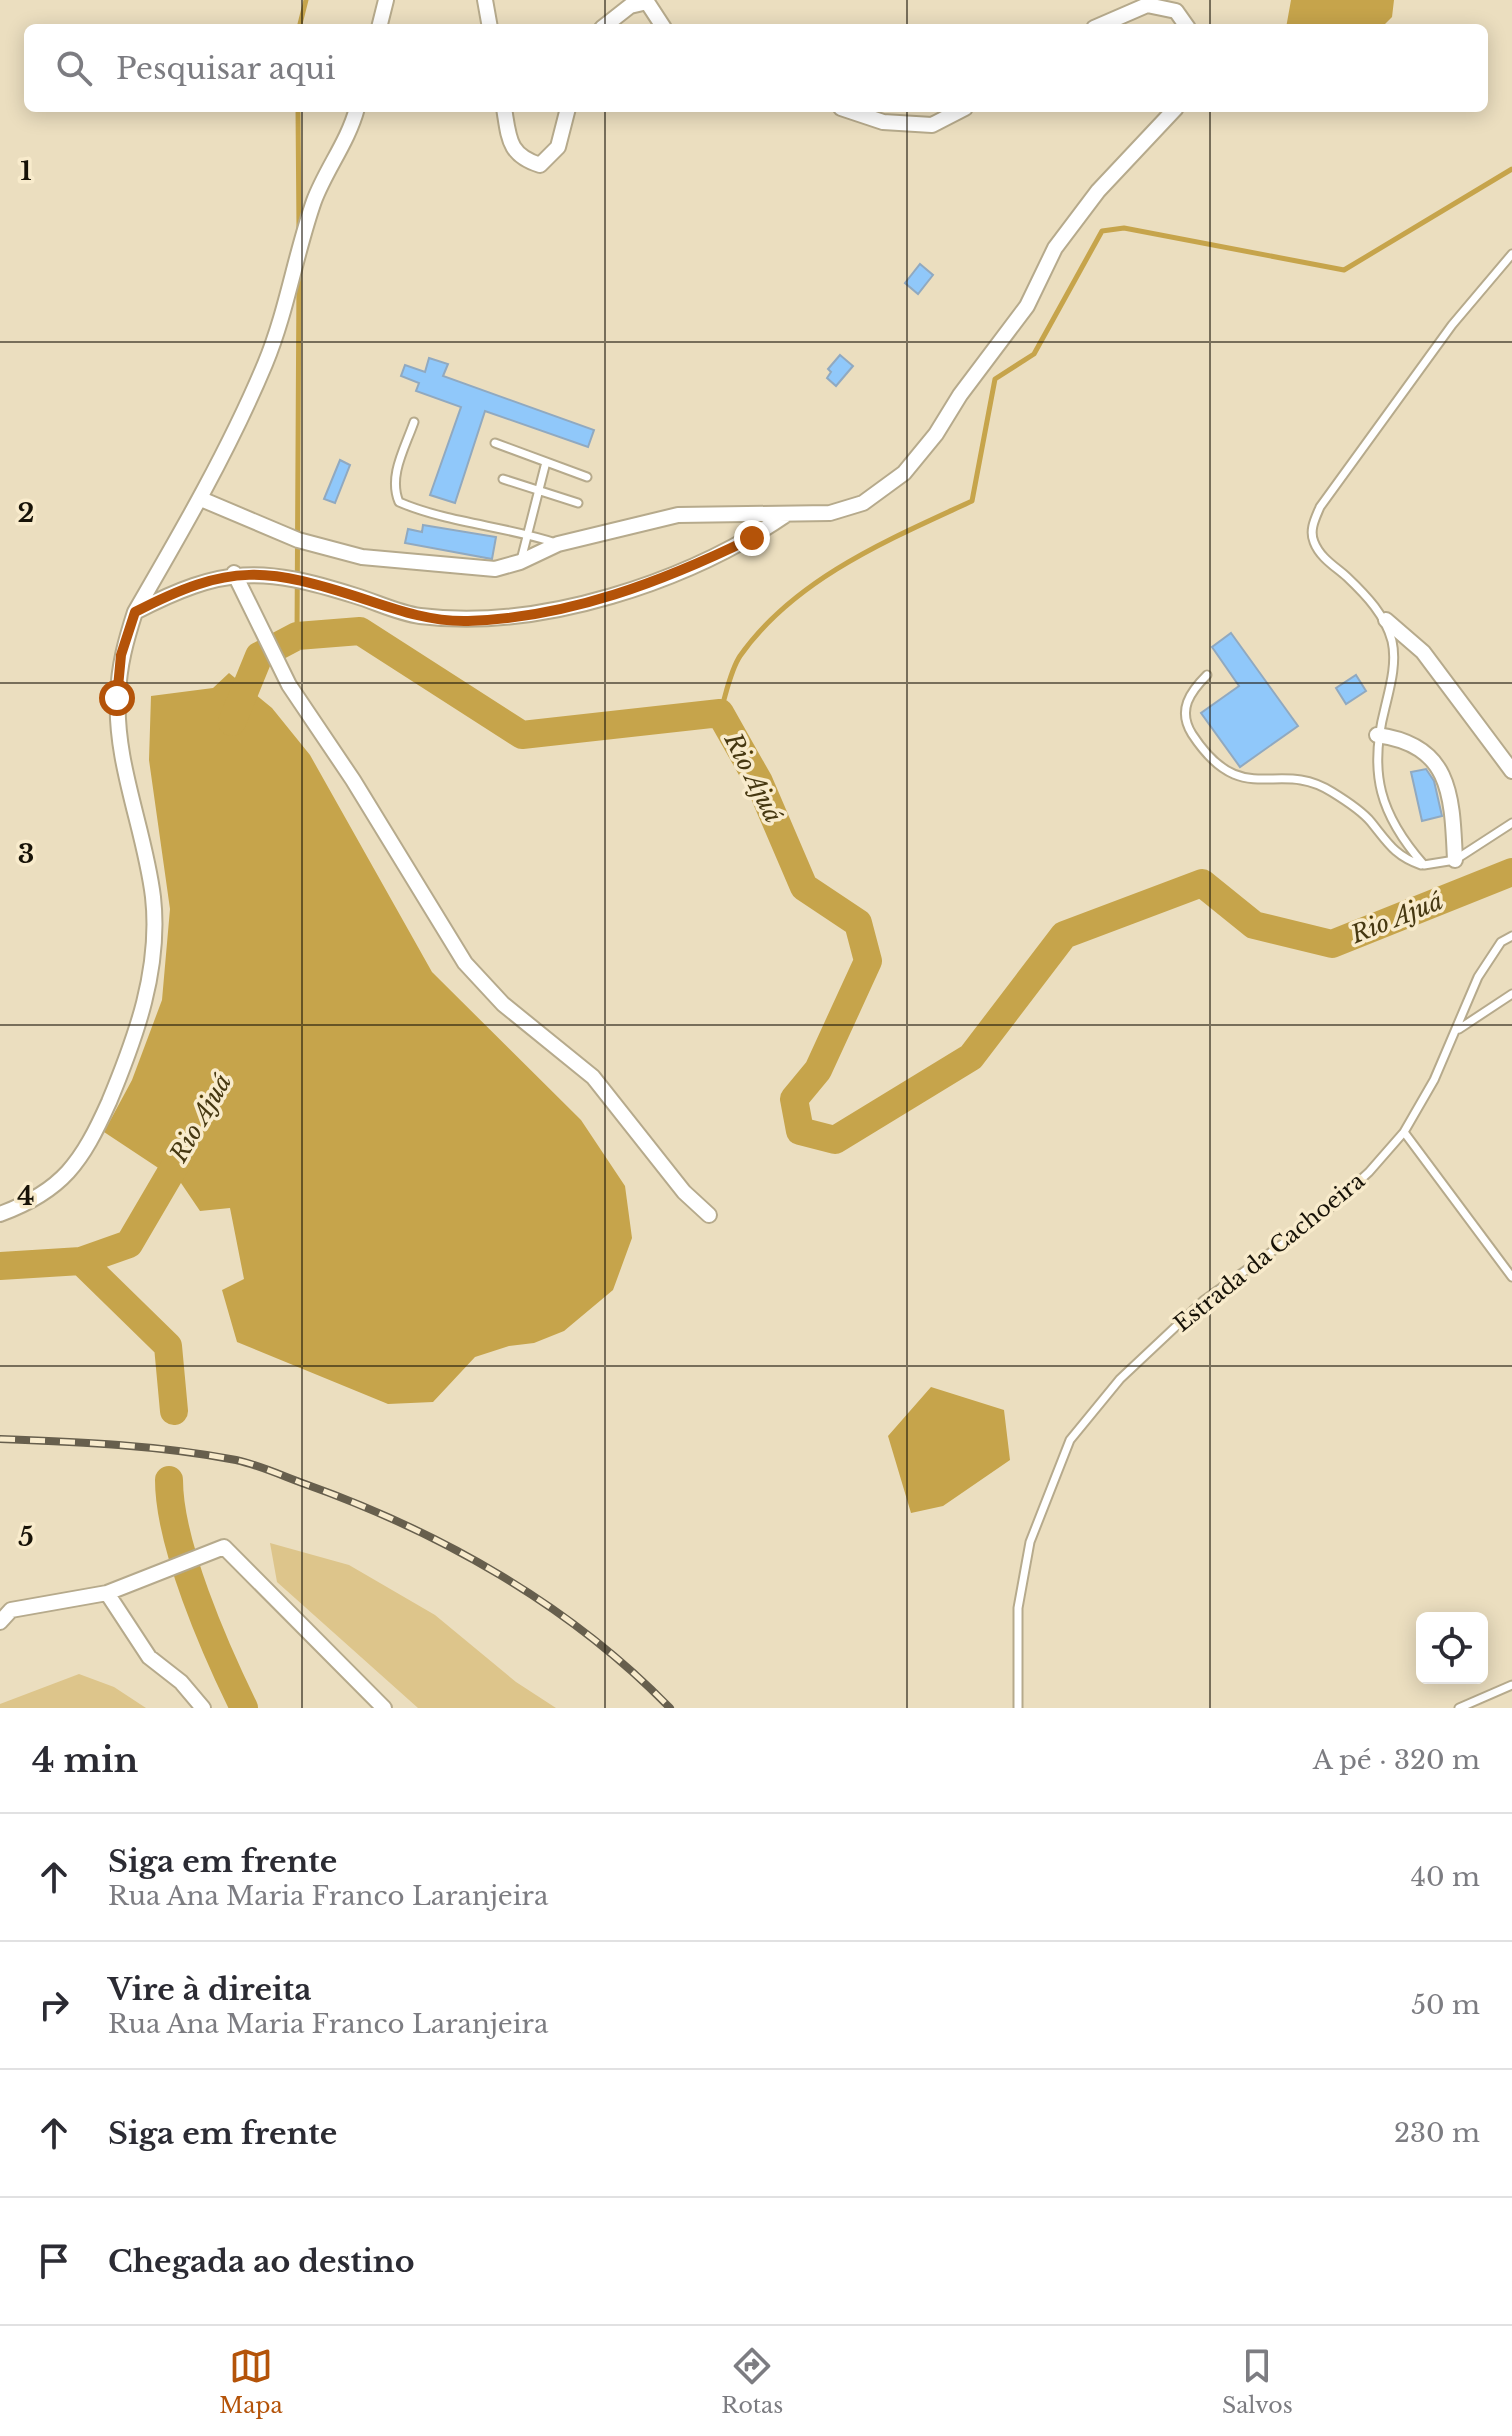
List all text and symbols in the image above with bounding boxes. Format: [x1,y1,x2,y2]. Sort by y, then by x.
search box [24,24,1488,112]
icon: search [52,46,96,90]
text: Pesquisar aqui [116,50,335,87]
text: 1 [20,155,32,187]
text: 2 [18,497,34,529]
route end [734,520,770,556]
route start [99,680,135,716]
water label: Rio Ajuá [718,727,788,827]
text: 3 [18,838,34,870]
water label: Rio Ajuá [1346,886,1447,949]
water label: Rio Ajuá [163,1069,237,1168]
street label: Estrada da Cachoeira [1169,1167,1371,1337]
text: 4 [17,1180,35,1212]
text: 5 [18,1521,34,1553]
map controls [1416,1612,1488,1684]
button: locate [1416,1612,1488,1684]
text: 4 min [32,1739,138,1781]
text: A pé · 320 m [1313,1744,1480,1776]
text: Siga em frente [108,1843,337,1880]
icon: ahead [32,1855,76,1899]
text: 40 m [1411,1861,1480,1893]
text: Rua Ana Maria Franco Laranjeira [108,1880,548,1912]
text: Vire à direita [108,1971,312,2008]
icon: right [32,1983,76,2027]
text: 50 m [1411,1989,1480,2021]
text: Rua Ana Maria Franco Laranjeira [108,2008,548,2040]
icon: ahead [32,2111,76,2155]
text: Siga em frente [108,2115,337,2152]
text: 230 m [1394,2117,1480,2149]
icon: arrive [32,2239,76,2283]
text: Chegada ao destino [108,2243,414,2280]
tab: Mapa [219,2344,283,2419]
tab: Rotas [721,2344,783,2419]
tab: Salvos [1222,2344,1293,2419]

